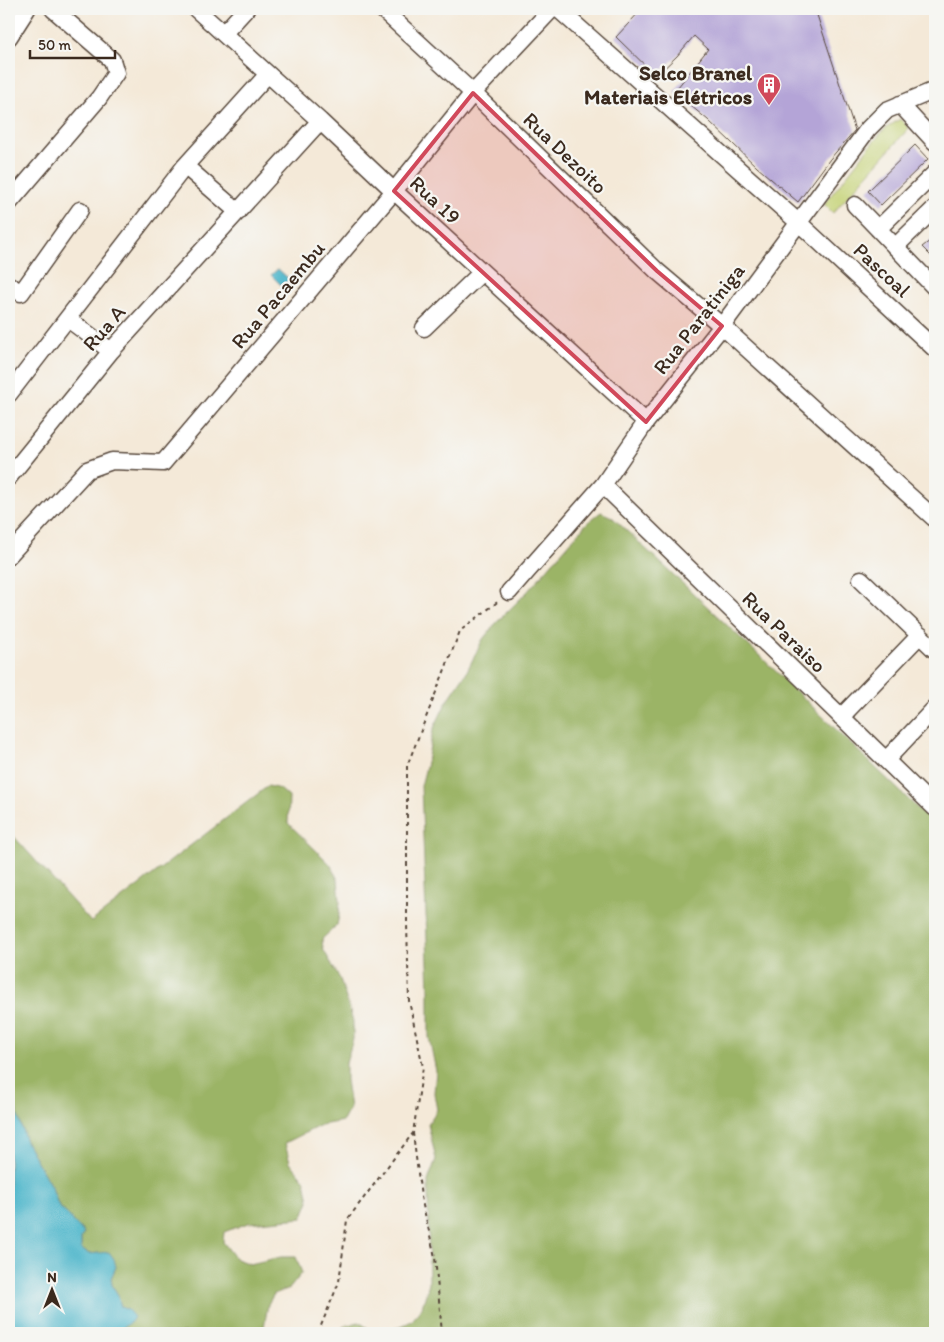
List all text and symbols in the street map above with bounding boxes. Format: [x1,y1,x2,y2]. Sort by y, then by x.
scale bar [30,28,115,60]
text: 50 m [38,36,71,54]
place label: Selco Branel Materiais Elétricos [584,60,753,109]
building icon: Selco Branel Materiais Elétricos [756,72,782,106]
street label: Rua Dezoito [518,106,613,199]
street label: Rua 19 [405,170,466,229]
street label: Rua Pacaembu [225,236,330,353]
street label: Pascoal [849,237,916,302]
street label: Rua Paratiniga [648,258,750,379]
street label: Rua A [77,299,131,356]
street label: Rua Paraiso [737,586,831,678]
north arrow [28,1264,78,1314]
text: N [47,1269,57,1286]

